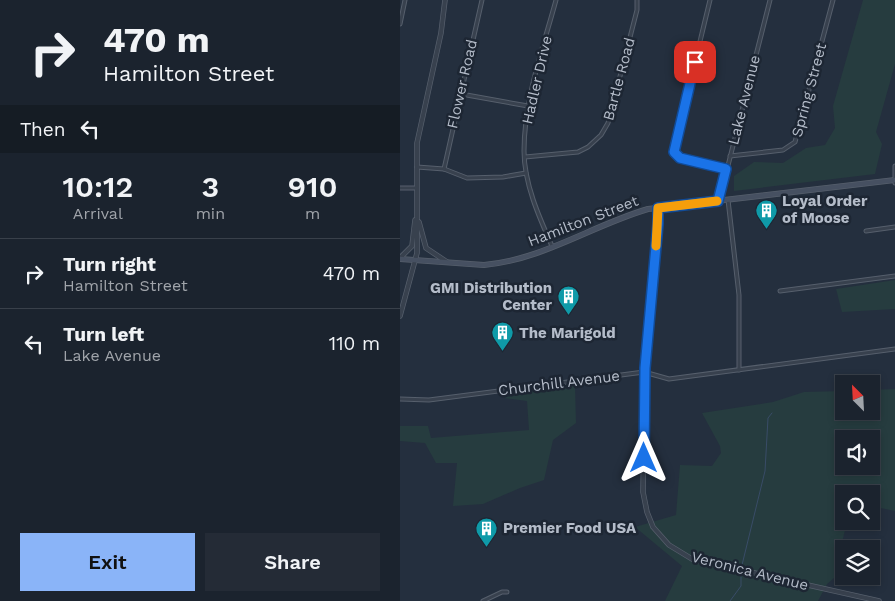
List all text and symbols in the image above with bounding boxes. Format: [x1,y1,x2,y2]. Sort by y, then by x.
text: 470 m [103,19,210,61]
icon: right [20,20,85,85]
street label: Hadler Drive [518,34,556,126]
street label: Bartle Road [599,36,639,122]
street label: Flower Road [443,38,481,130]
street label: Spring Street [788,40,830,139]
pin [674,41,716,83]
icon: arrive [681,48,709,76]
street label: Lake Avenue [724,53,764,147]
text: Hamilton Street [103,61,274,86]
icon: left [76,115,104,143]
text: Then [20,118,66,141]
text: 10:12 [62,169,133,204]
text: 3 [202,169,219,204]
text: 910 [287,169,338,204]
street label: Hamilton Street [525,191,641,250]
place label: Loyal Order of Moose [782,192,868,227]
building icon: Loyal Order of Moose [754,198,778,229]
text: Arrival [73,204,123,223]
text: min [196,204,225,223]
text: m [305,204,320,223]
text: Turn right [63,253,156,276]
icon: right [20,260,48,288]
text: 470 m [323,262,380,285]
text: Hamilton Street [63,276,188,295]
place label: GMI Distribution Center [430,279,553,314]
building icon: GMI Distribution Center [556,285,580,316]
building icon: The Marigold [491,321,515,352]
text: Turn left [63,323,144,346]
place label: The Marigold [519,324,616,342]
icon: left [20,330,48,358]
text: 110 m [329,332,380,355]
text: Lake Avenue [63,346,161,365]
street label: Churchill Avenue [497,367,621,399]
north arrow [835,375,880,420]
map controls [835,375,880,585]
button: sound [835,430,880,475]
position arrow [617,431,669,483]
button: search [835,485,880,530]
building icon: Premier Food USA [475,516,499,547]
place label: Premier Food USA [503,519,637,537]
button: Exit [20,533,195,591]
button: Share [205,533,380,591]
button: layers [835,540,880,585]
street label: Veronica Avenue [690,548,810,594]

